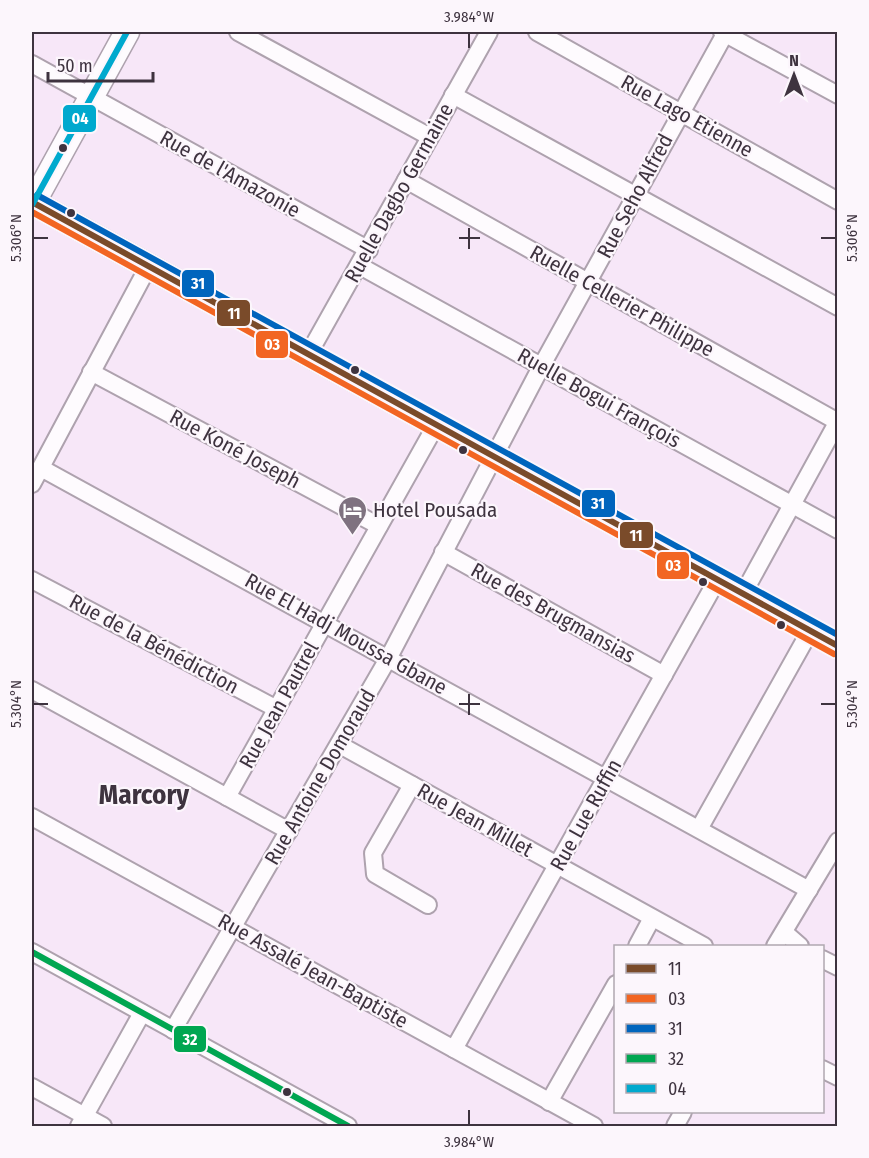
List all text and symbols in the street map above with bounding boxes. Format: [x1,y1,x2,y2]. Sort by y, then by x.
text: 3.984°W [444,8,494,26]
scale bar [48,45,153,83]
north arrow [764,45,824,105]
text: N [789,51,799,70]
text: 50 m [57,55,93,77]
street label: Rue Lago Etienne [616,69,758,163]
street label: Ruelle Dagbo Germaine [339,99,459,287]
line badge: 04 [62,104,97,133]
text: 04 [72,109,88,128]
street label: Rue de l'Amazonie [155,125,305,223]
street label: Rue Seho Alfred [591,129,679,263]
unlabelled marker [57,142,69,154]
unlabelled marker [65,207,77,219]
text: 5.306°N [7,214,25,262]
text: 5.306°N [843,214,861,262]
street label: Ruelle Cellerier Philippe [525,239,719,363]
line badge: 31 [181,269,215,298]
text: 31 [190,274,205,293]
line badge: 11 [216,299,251,327]
text: 11 [227,304,241,323]
line badge: 03 [255,330,289,359]
text: 03 [264,335,280,354]
street label: Ruelle Bogui François [513,342,685,454]
unlabelled marker [349,364,361,376]
street label: Rue Koné Joseph [165,404,305,494]
unlabelled marker [457,444,469,456]
line badge: 31 [581,489,616,518]
hotel icon: Hotel Pousada [336,494,368,536]
text: 31 [590,494,605,513]
place label: Hotel Pousada [373,497,497,523]
line badge: 11 [619,521,654,549]
text: 11 [629,526,643,545]
line badge: 03 [656,551,690,580]
text: 03 [665,556,681,575]
street label: Rue des Brugmansias [466,557,640,669]
street label: Rue El Hadj Moussa Gbane [240,568,452,700]
unlabelled marker [697,576,709,588]
street label: Rue de la Bénédiction [65,588,243,700]
unlabelled marker [775,619,787,631]
street label: Rue Jean Pautrel [234,637,325,773]
text: 5.304°N [7,680,25,728]
text: 5.304°N [843,680,861,728]
street label: Rue Antoine Domoraud [259,684,381,870]
street label: Rue Lue Ruffin [545,755,627,875]
street label: Rue Jean Millet [413,778,538,863]
district label: Marcory [99,779,189,811]
street label: Rue Assalé Jean-Baptiste [213,908,413,1034]
legend [614,945,824,1113]
text: 11 [668,958,682,980]
text: 03 [668,988,685,1010]
text: 31 [668,1018,683,1040]
line badge: 32 [173,1025,207,1053]
text: 32 [182,1030,198,1049]
text: 32 [668,1048,684,1070]
text: 04 [668,1078,686,1100]
unlabelled marker [281,1086,293,1098]
text: 3.984°W [444,1133,494,1151]

